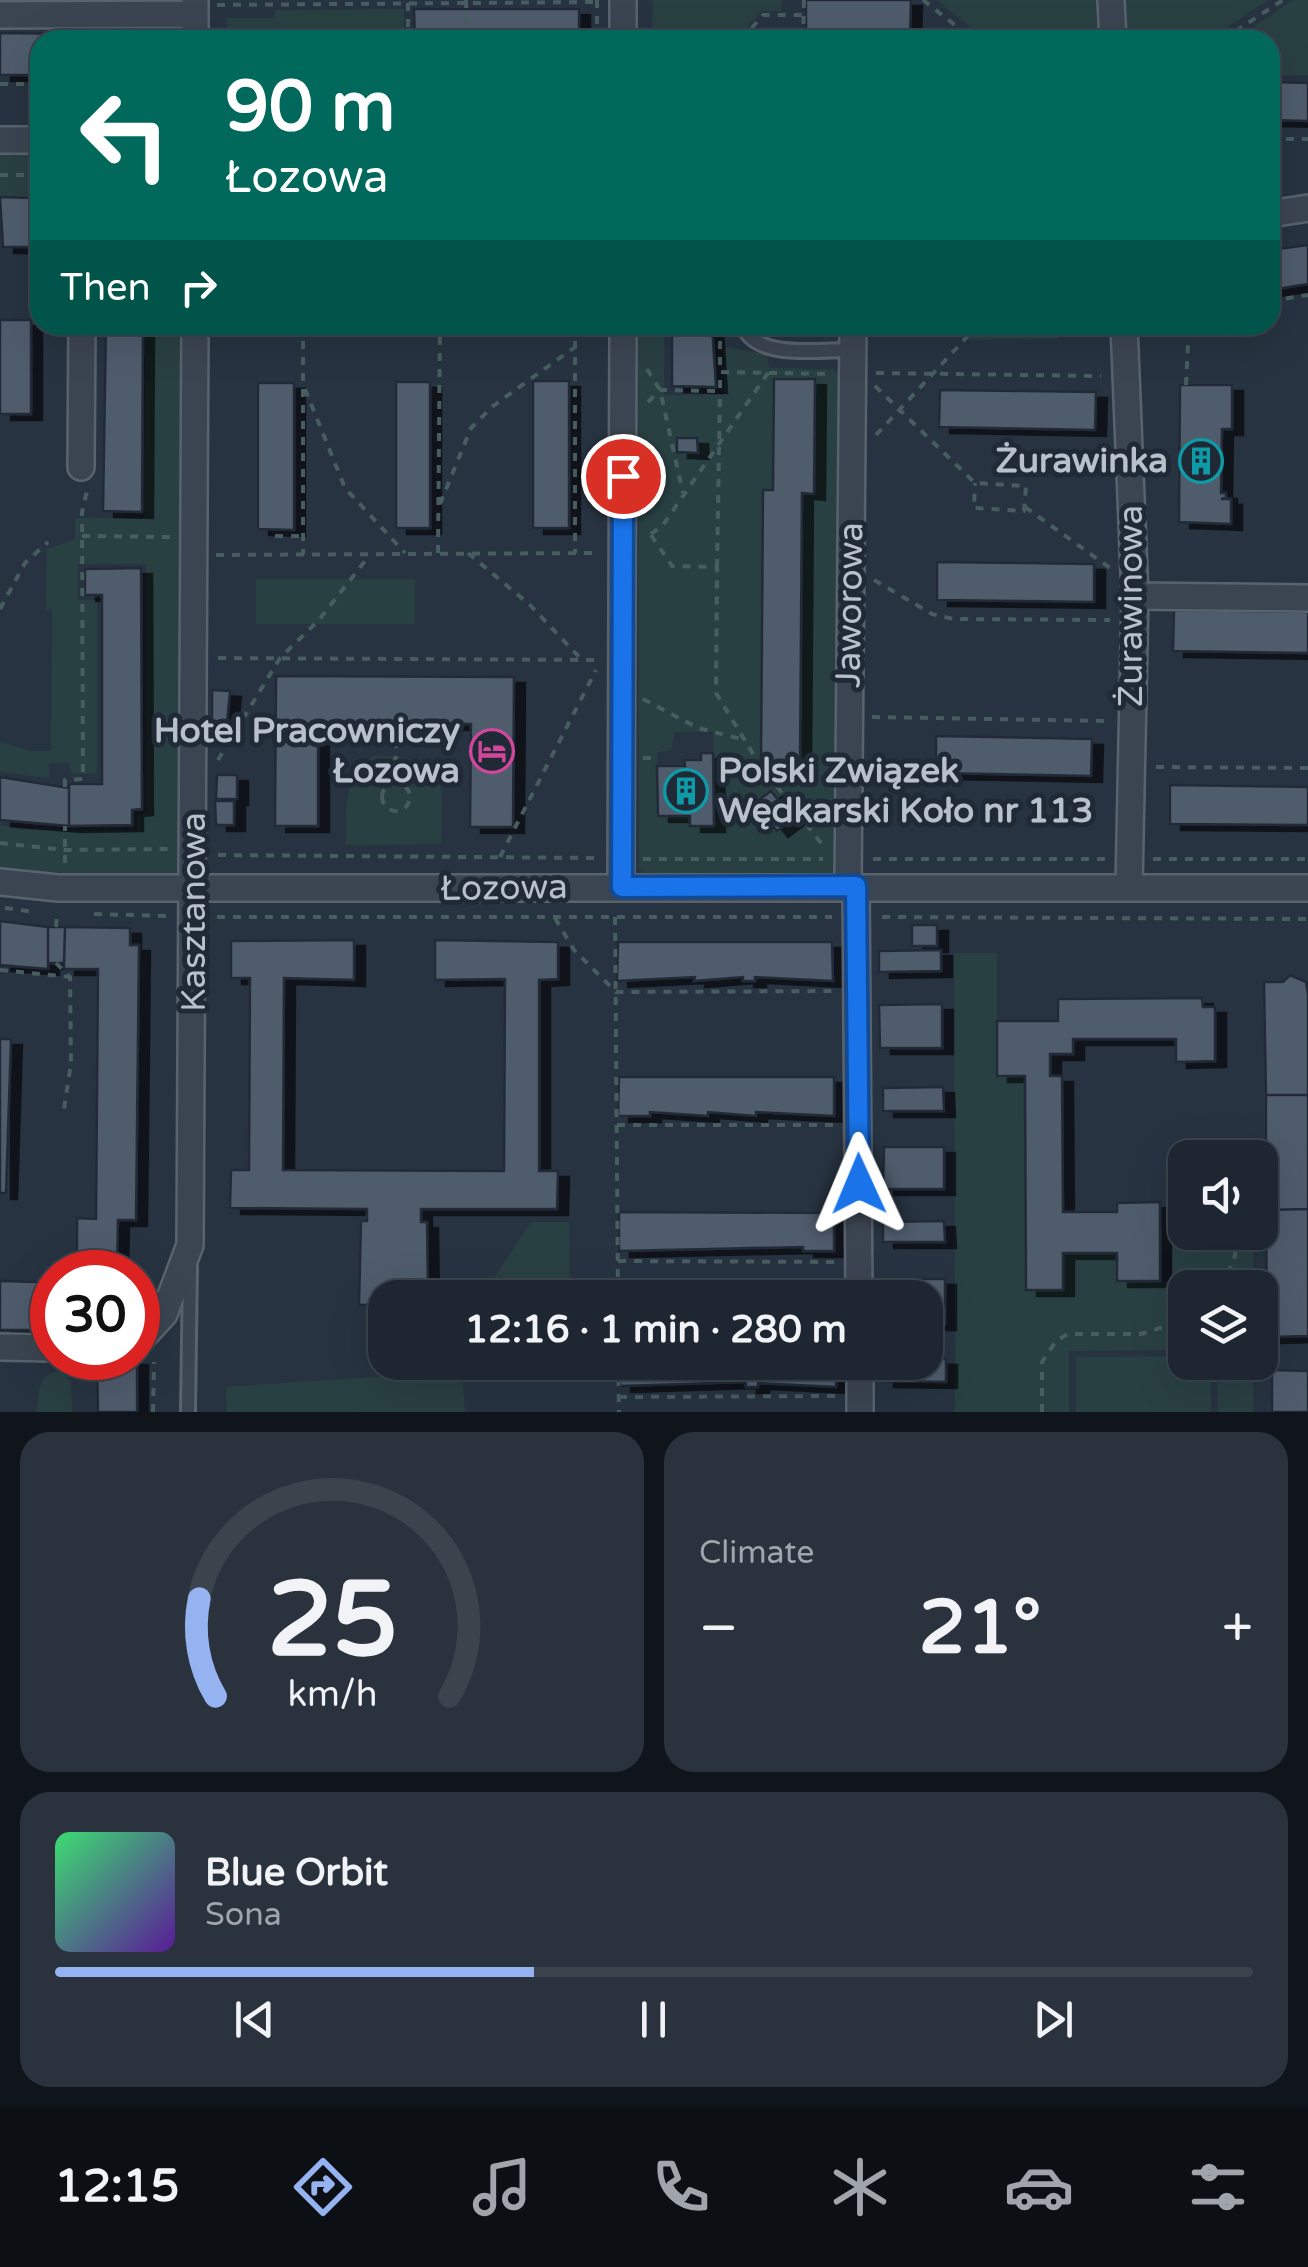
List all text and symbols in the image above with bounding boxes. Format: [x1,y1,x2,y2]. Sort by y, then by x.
text: 90 m [225,66,395,150]
icon: left [60,70,190,200]
text: Łozowa [225,151,389,205]
icon: right [171,260,226,315]
text: Then [60,265,151,311]
pin [581,434,666,519]
building icon: Żurawinka [1178,438,1224,484]
place label: Żurawinka [995,440,1168,482]
icon: arrive [596,449,651,504]
street label: Żurawinowa [1110,505,1152,707]
street label: Jaworowa [828,522,872,688]
place label: Hotel Pracowniczy Łozowa [154,710,460,792]
hotel icon: Hotel Pracowniczy Łozowa [469,728,515,774]
place label: Polski Związek Wędkarski Koło nr 113 [718,750,1093,832]
building icon: Polski Związek Wędkarski Koło nr 113 [663,768,709,814]
street label: Kasztanowa [173,812,215,1012]
street label: Łozowa [440,866,568,910]
position arrow [807,1132,911,1236]
map controls [1168,1140,1278,1380]
button: sound [1168,1140,1278,1250]
speed limit sign: 30 [30,1250,160,1380]
button: layers [1168,1270,1278,1380]
text: 12:16 · 1 min · 280 m [464,1307,847,1353]
text: Climate [699,1534,814,1572]
text: 25 [267,1559,397,1684]
text: 21° [919,1583,1041,1673]
text: − [699,1596,738,1662]
text: + [1222,1596,1253,1662]
text: km/h [287,1673,377,1716]
text: Blue Orbit [205,1850,388,1896]
text: Sona [205,1896,282,1934]
icon: previous [227,1992,282,2047]
icon: pause [626,1992,681,2047]
icon: next [1026,1992,1081,2047]
icon: directions [288,2152,358,2222]
icon: music [467,2152,537,2222]
icon: phone [646,2152,716,2222]
icon: climate [825,2152,895,2222]
icon: car [1004,2152,1074,2222]
icon: filters [1183,2152,1253,2222]
text: 12:15 [55,2160,179,2214]

